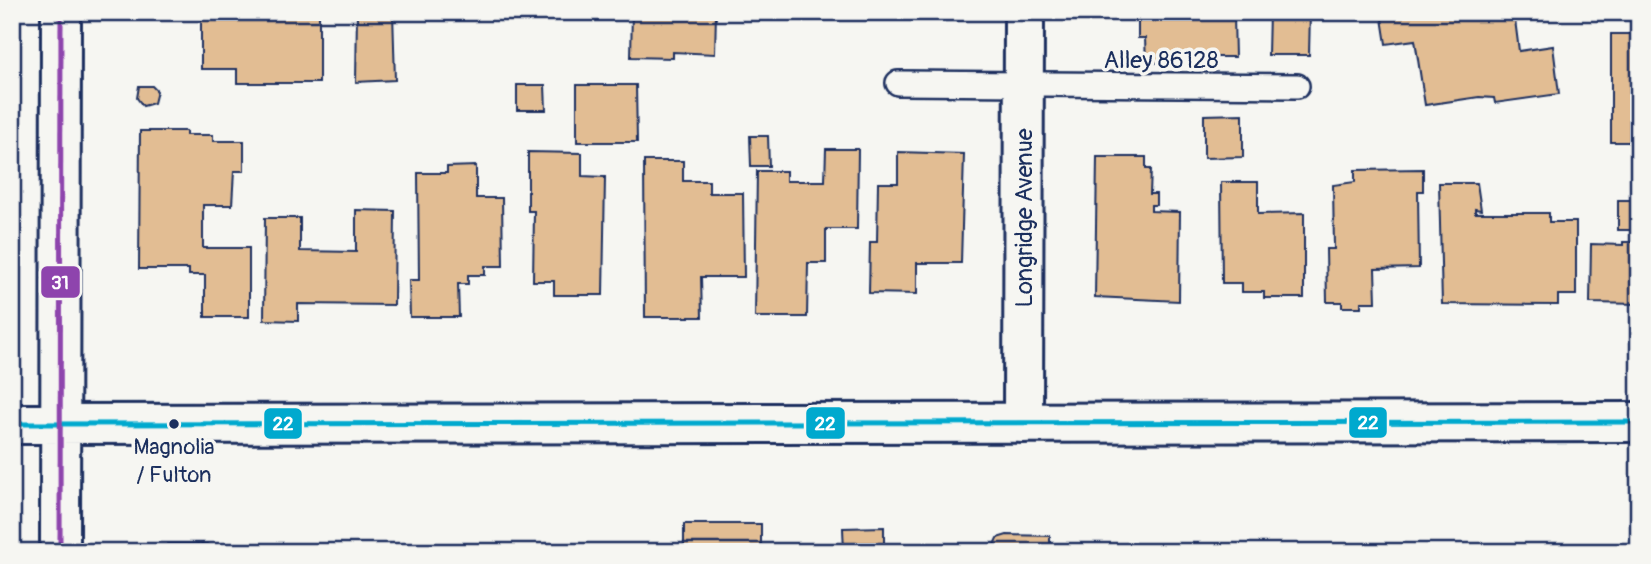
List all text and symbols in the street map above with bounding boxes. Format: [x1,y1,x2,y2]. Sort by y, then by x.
street label: Alley 86128 [1103,46,1219,75]
street label: Longridge Avenue [1010,128,1039,308]
line badge: 31 [40,265,81,299]
text: 31 [51,271,69,295]
line badge: 22 [805,406,846,440]
line badge: 22 [1348,406,1388,439]
line badge: 22 [263,407,303,440]
text: 22 [1357,411,1379,435]
text: 22 [272,412,294,436]
text: 22 [814,412,836,436]
marker: Magnolia / Fulton [167,417,181,431]
place label: Magnolia / Fulton [133,433,215,489]

